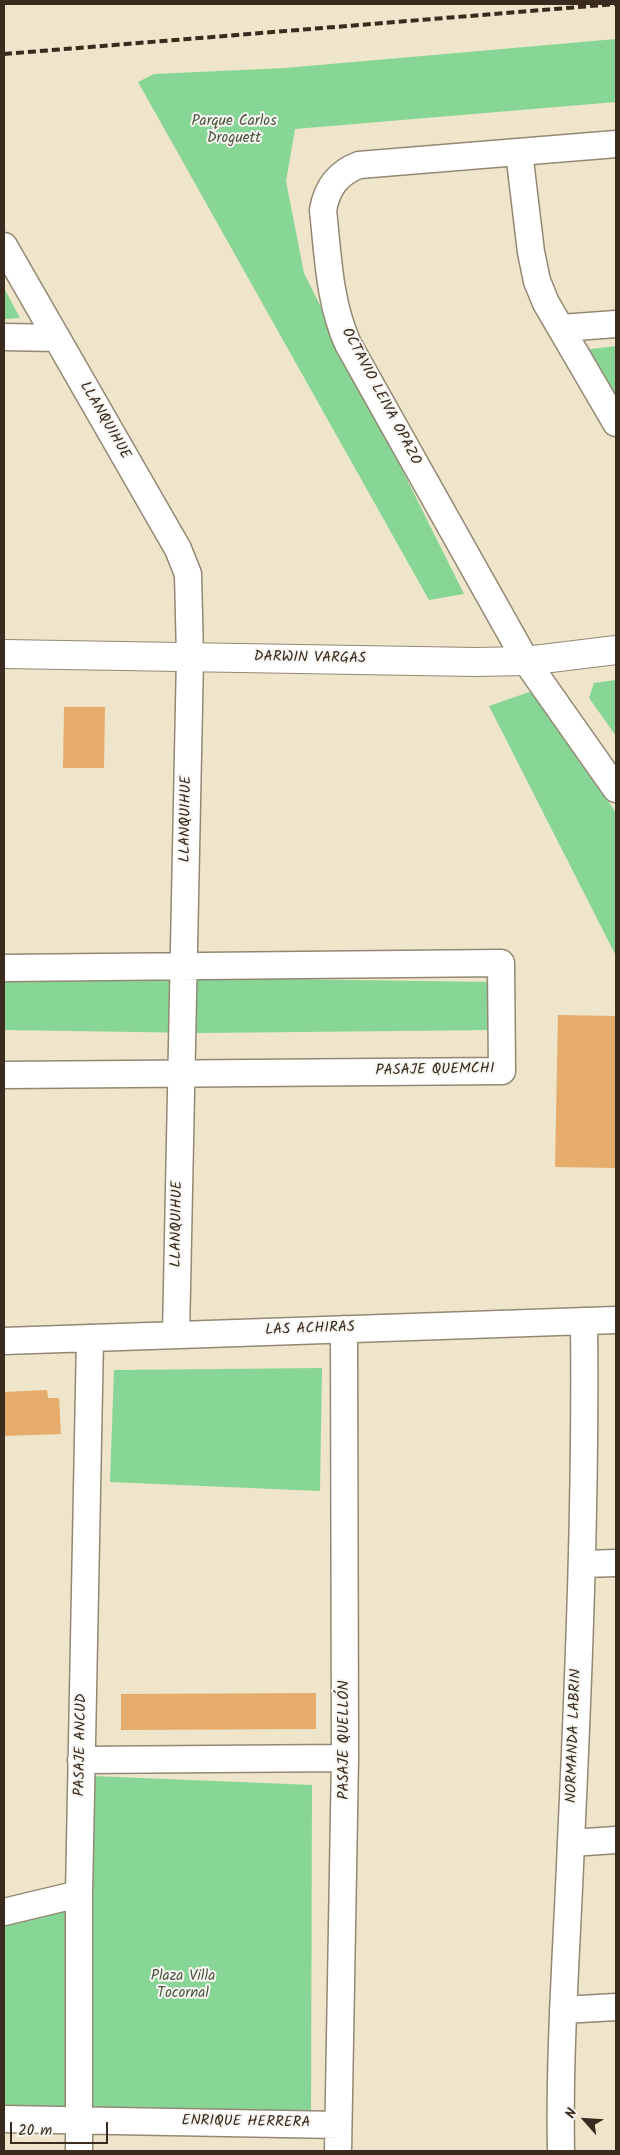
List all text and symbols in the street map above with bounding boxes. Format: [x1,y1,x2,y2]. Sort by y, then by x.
park label: Parque Carlos Droguett [191,113,277,148]
street label: OCTAVIO LEIVA OPAZO [336,325,424,469]
street label: LLANQUIHUE [75,379,133,463]
street label: DARWIN VARGAS [254,649,366,669]
street label: LLANQUIHUE [177,776,197,862]
street label: PASAJE QUEMCHI [375,1061,495,1081]
street label: LLANQUIHUE [168,1181,188,1267]
street label: LAS ACHIRAS [265,1319,355,1341]
street label: NORMANDA LABRIN [564,1668,586,1804]
street label: PASAJE QUELLÓN [336,1680,354,1800]
street label: PASAJE ANCUD [72,1693,92,1797]
park label: Plaza Villa Tocornal [151,1968,215,2003]
north arrow [560,2095,610,2145]
text: N [560,2105,583,2122]
scale bar [12,2112,110,2144]
street label: ENRIQUE HERRERA [181,2113,311,2133]
text: 20 m [18,2119,52,2143]

